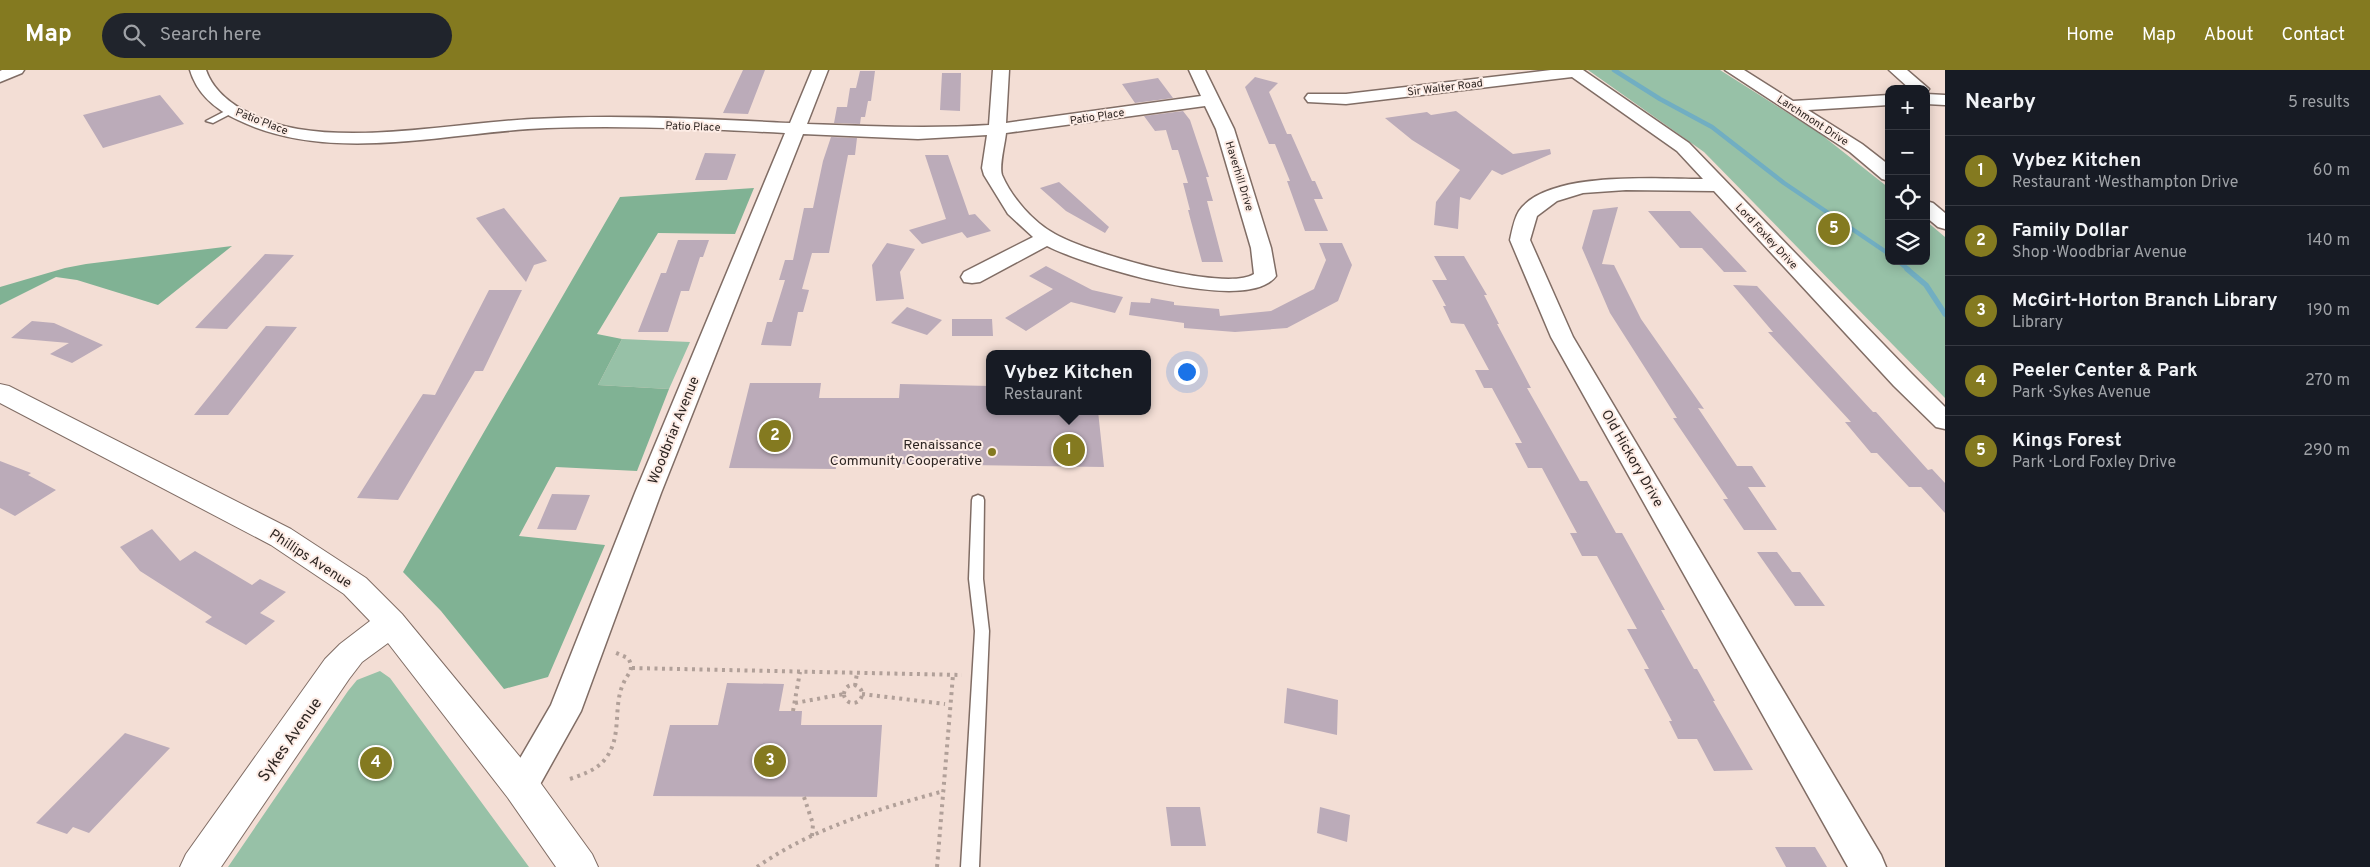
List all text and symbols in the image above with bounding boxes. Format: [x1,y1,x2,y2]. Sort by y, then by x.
search box [102,13,452,58]
text: Map [25,20,72,50]
icon: search [120,21,148,49]
text: Search here [160,23,261,47]
text: Home [2066,24,2114,47]
text: Map [2142,24,2176,47]
text: About [2204,24,2253,47]
text: Contact [2281,24,2345,47]
street label: Sir Walter Road [1407,76,1484,100]
map controls [1885,85,1930,265]
button: + [1885,85,1930,130]
text: Nearby [1965,89,2036,116]
street label: Larchmont Drive [1774,93,1851,149]
text: 5 results [2288,93,2350,113]
street label: Patio Place [233,106,290,138]
street label: Patio Place [1069,106,1126,128]
street label: Patio Place [665,119,721,135]
button: − [1885,130,1930,175]
street label: Haverhill Drive [1222,140,1256,213]
text: Vybez Kitchen [2012,149,2141,173]
text: 1 [1978,161,1984,181]
text: 60 m [2313,161,2350,181]
text: Restaurant · Westhampton Drive [2012,173,2238,193]
button: locate [1885,175,1930,220]
street label: Lord Foxley Drive [1732,201,1800,273]
pin: 5 [1818,210,1850,248]
text: Family Dollar [2012,219,2129,243]
button: layers [1885,220,1930,265]
text: 2 [1976,231,1986,251]
text: 140 m [2307,231,2350,251]
text: Shop · Woodbriar Avenue [2012,243,2187,263]
text: McGirt-Horton Branch Library [2012,289,2278,313]
text: 3 [1976,301,1986,321]
text: 190 m [2307,301,2350,321]
text: Library [2012,313,2063,333]
popup [986,350,1151,415]
your location [1174,359,1200,385]
text: Peeler Center & Park [2012,359,2198,383]
text: Vybez Kitchen [1004,361,1133,385]
text: 4 [1976,371,1986,391]
text: 270 m [2305,371,2350,391]
street label: Woodbriar Avenue [645,374,704,487]
text: Park · Sykes Avenue [2012,383,2151,403]
text: Restaurant [1004,385,1083,405]
street label: Old Hickory Drive [1597,407,1666,510]
pin: 2 [759,417,791,455]
text: Kings Forest [2012,429,2122,453]
pin: 1 [1053,431,1085,469]
place label: Renaissance Community Cooperative [830,437,982,470]
text: 5 [1976,441,1986,461]
text: 290 m [2303,441,2350,461]
marker: Renaissance Community Cooperative [986,446,998,458]
text: Park · Lord Foxley Drive [2012,453,2176,473]
street label: Phillips Avenue [266,526,355,592]
street label: Sykes Avenue [254,694,327,786]
pin: 3 [754,742,786,780]
pin: 4 [360,744,392,782]

